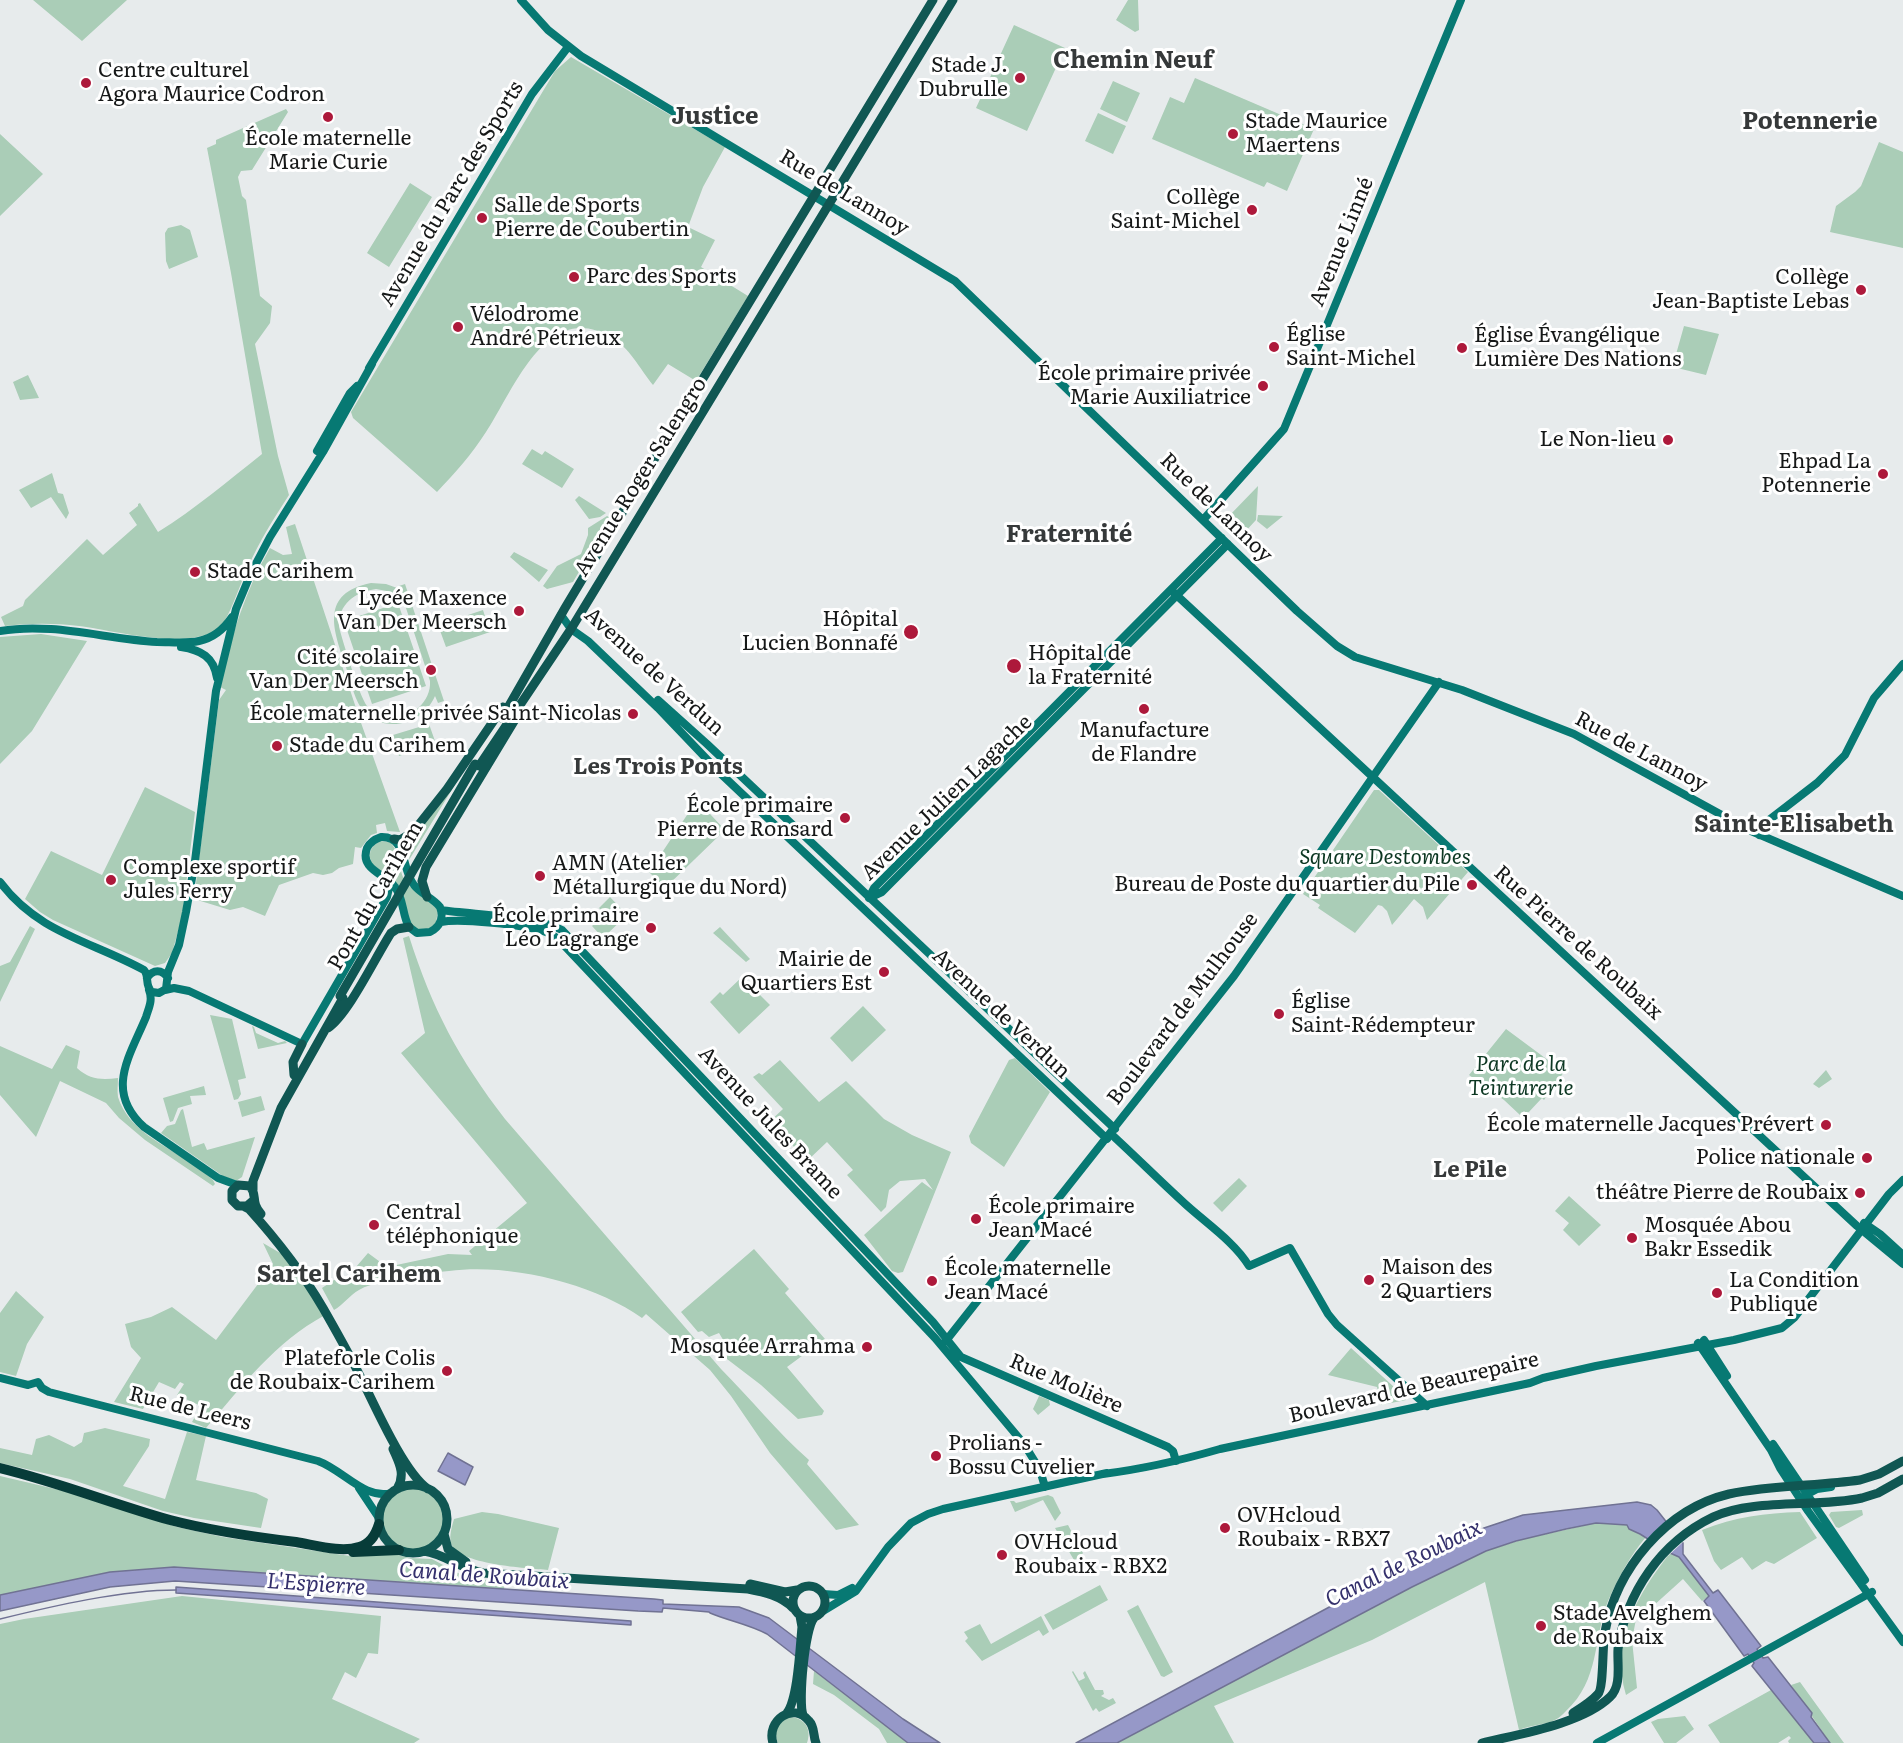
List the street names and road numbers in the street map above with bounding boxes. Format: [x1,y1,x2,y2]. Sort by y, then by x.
street label: Avenue du Parc des Sports [375,77,529,311]
street label: Rue de Lannoy [775,144,913,242]
street label: Avenue Linné [1305,174,1379,310]
street label: Avenue Roger Salengro [569,373,713,581]
street label: Rue de Lannoy [1155,448,1277,568]
street label: Avenue de Verdun [579,603,729,741]
street label: Rue de Lannoy [1570,706,1712,798]
street label: Avenue Julien Lagache [856,710,1038,886]
street label: Pont du Carihem [323,817,429,975]
street label: Rue Pierre de Roubaix [1489,861,1667,1025]
street label: Boulevard de Mulhouse [1102,908,1264,1110]
street label: Avenue de Verdun [927,944,1075,1084]
street label: Avenue Jules Brame [693,1041,847,1205]
street label: Boulevard de Beaurepaire [1287,1347,1541,1429]
street label: Rue Molière [1006,1349,1126,1419]
street label: Rue de Leers [126,1382,254,1436]

